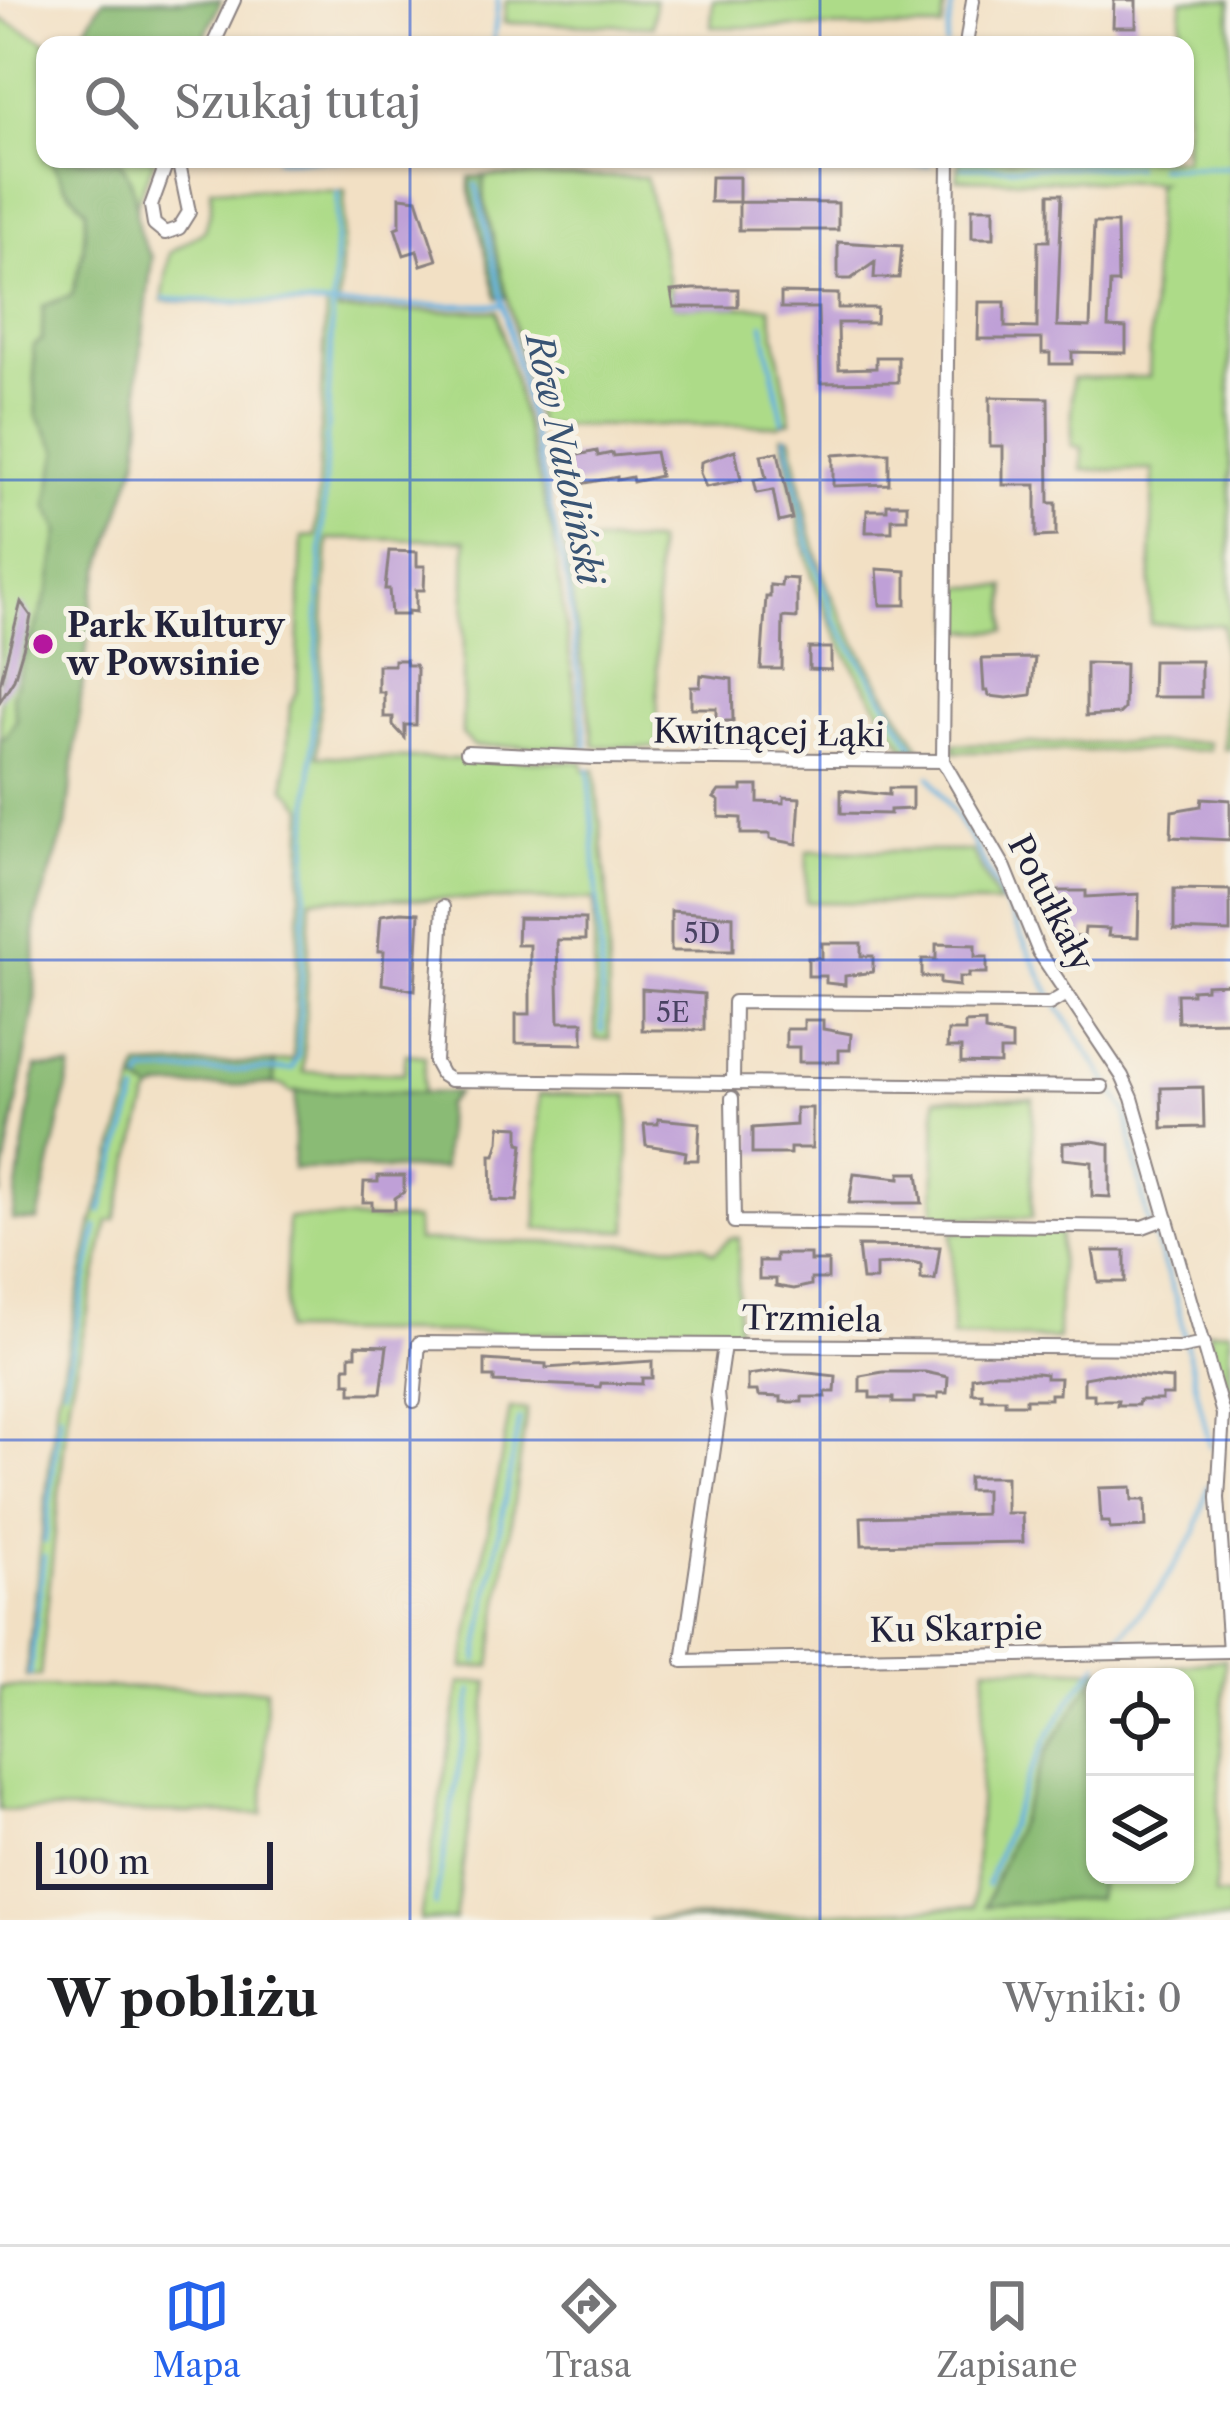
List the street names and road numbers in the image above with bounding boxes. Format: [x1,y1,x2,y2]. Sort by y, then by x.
street label: Kwitnącej Łąki [653,710,885,756]
street label: Potułkały [999,828,1103,979]
street label: Trzmiela [742,1297,883,1341]
street label: Ku Skarpie [869,1607,1043,1651]

